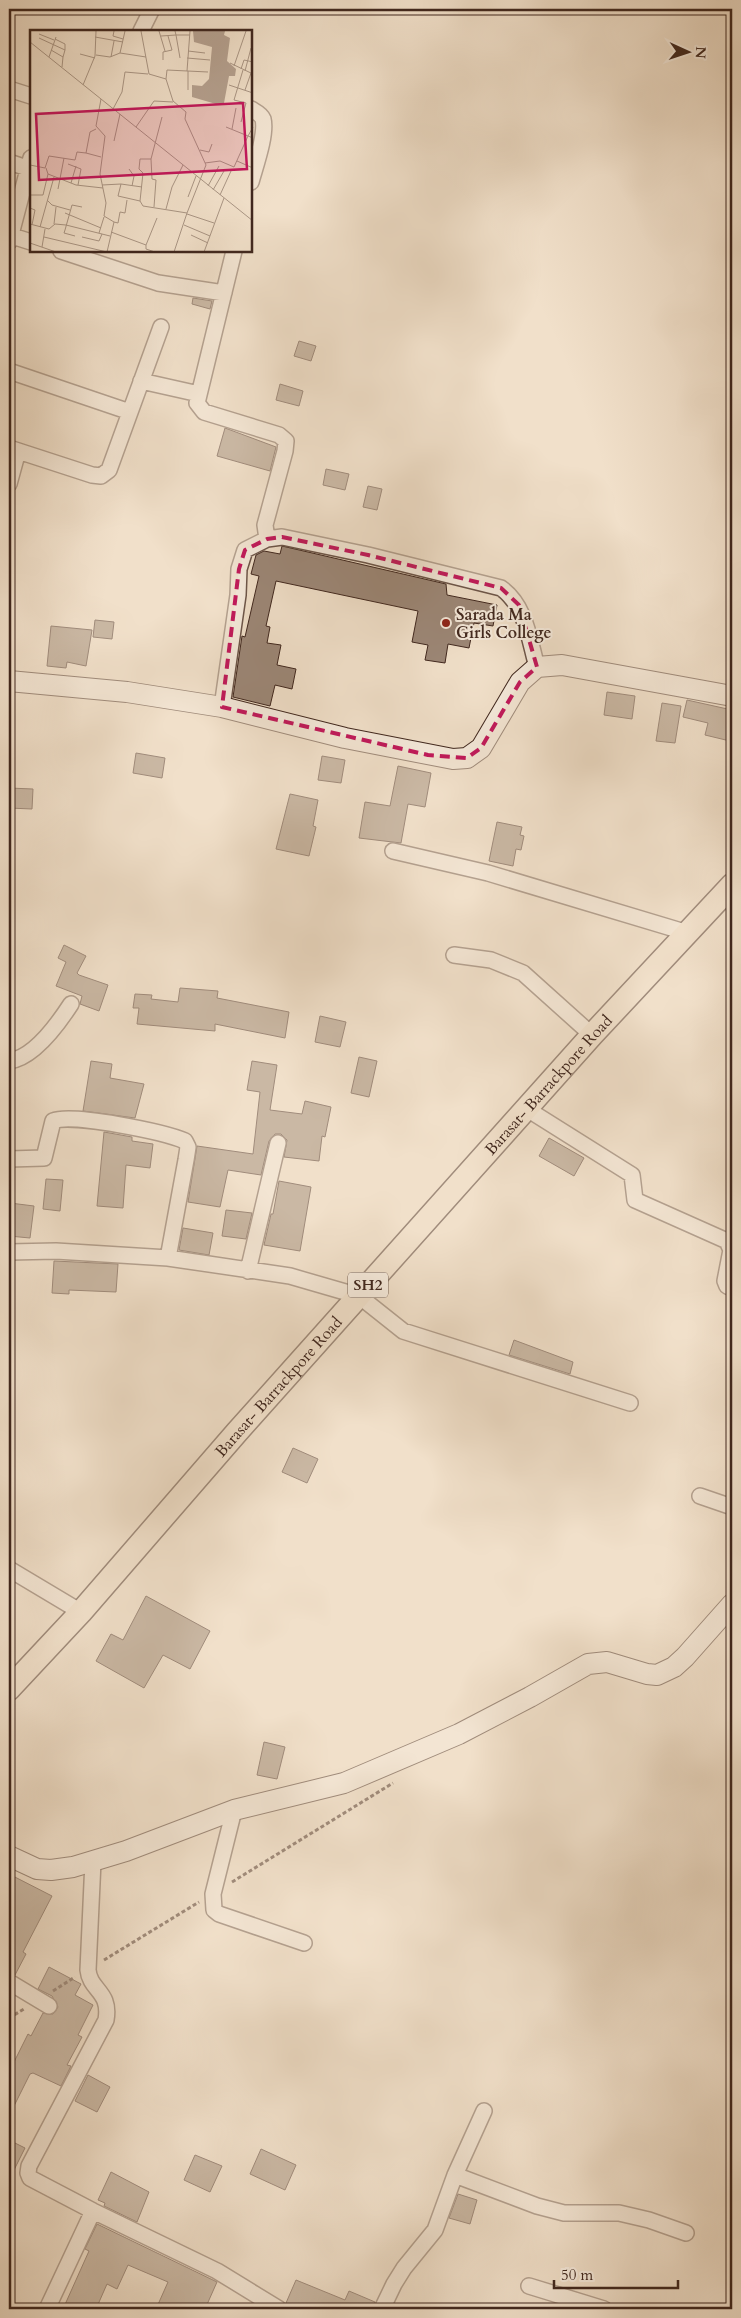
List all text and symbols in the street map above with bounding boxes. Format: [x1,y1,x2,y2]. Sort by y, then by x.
north arrow [664,28,714,78]
inset map [30,30,252,252]
text: N [691,46,710,59]
place label: Sarada Ma Girls College [456,604,552,644]
marker: Sarada Ma Girls College [440,617,452,629]
street label: Barasat- Barrackpore Road [480,1010,618,1160]
road number: SH2 [348,1272,388,1298]
street label: Barasat- Barrackpore Road [210,1312,348,1462]
scale bar [554,2258,677,2290]
text: 50 m [561,2265,593,2285]

